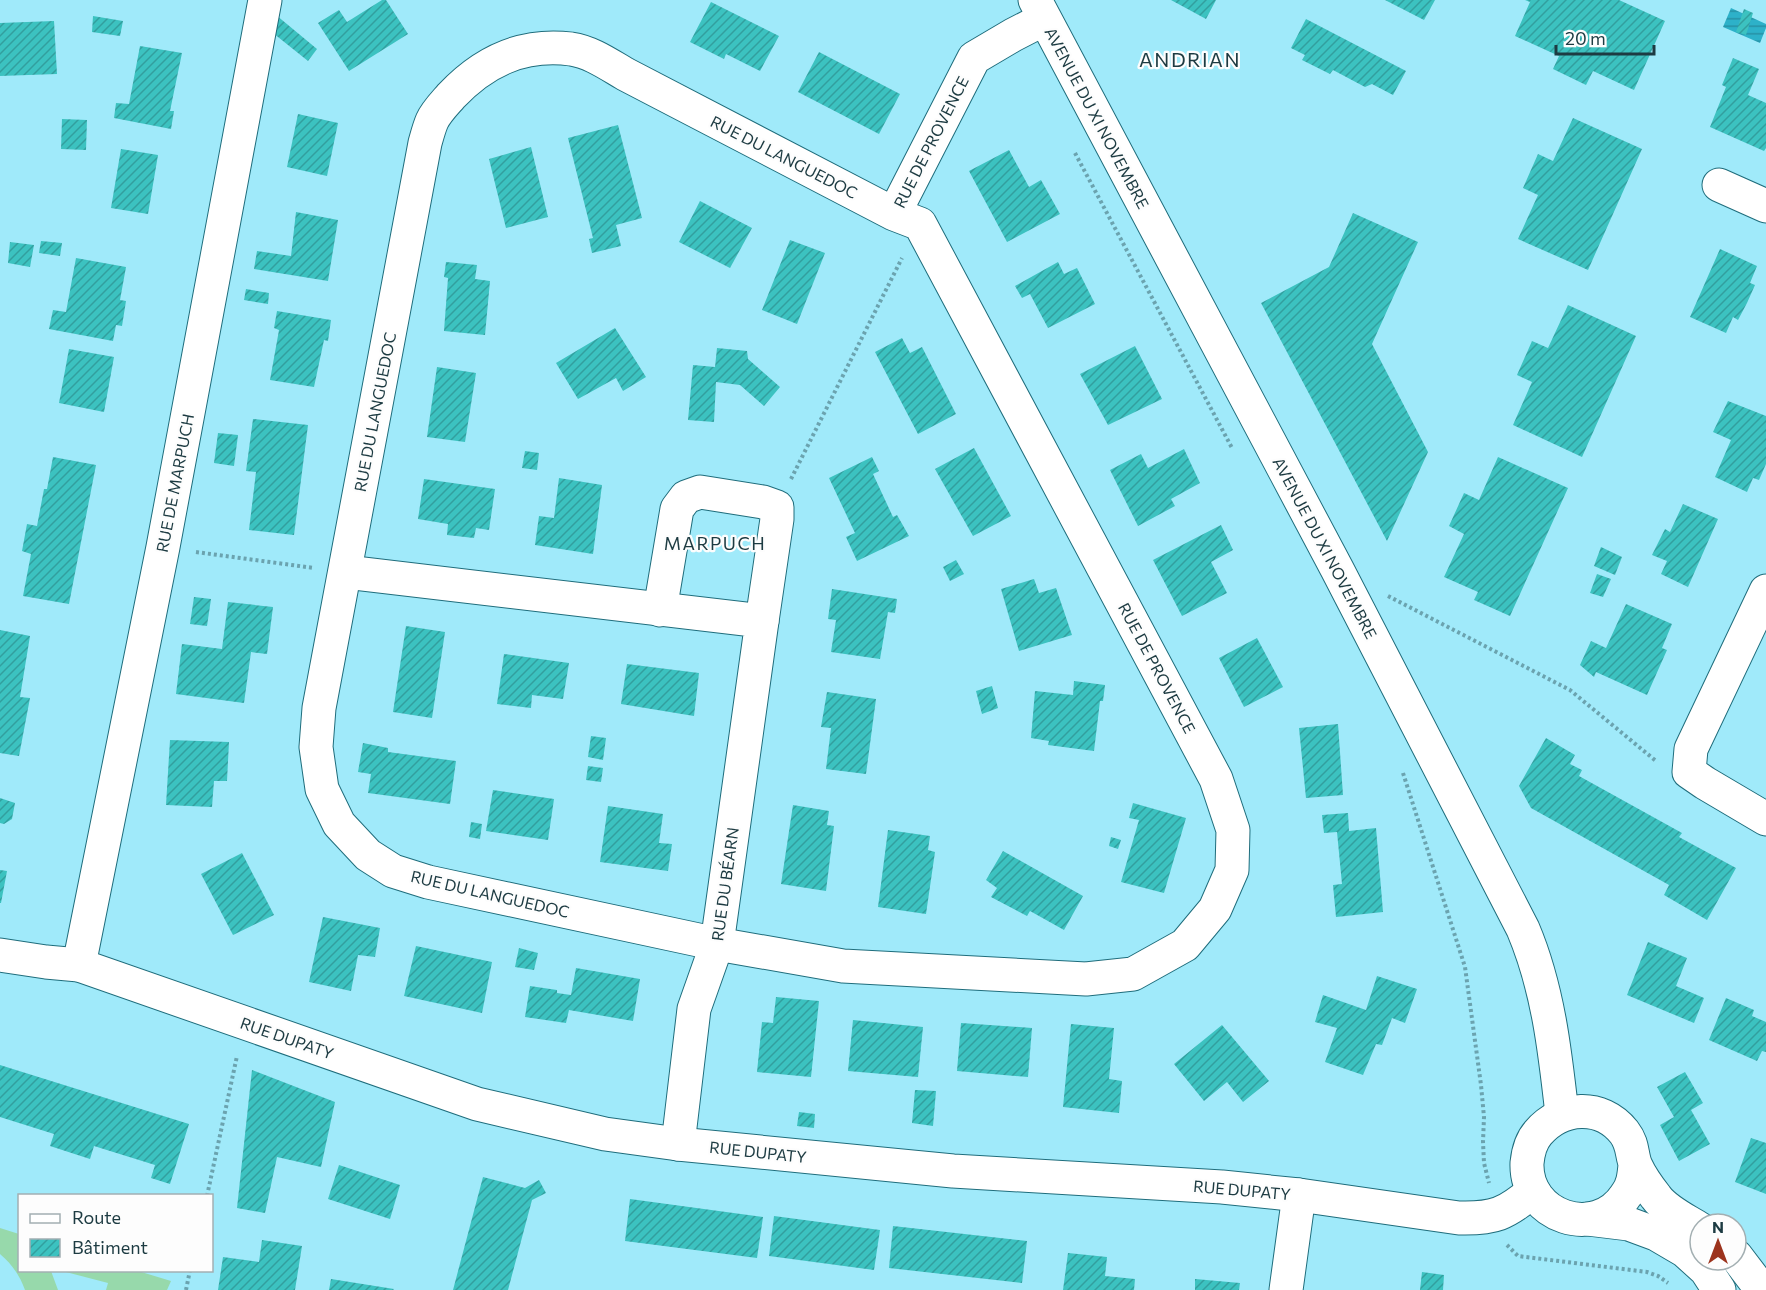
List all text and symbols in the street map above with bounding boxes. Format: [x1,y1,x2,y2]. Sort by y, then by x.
scale bar [1556,18,1654,56]
street label: AVENUE DU XI NOVEMBRE [1041,24,1153,212]
text: 20 m [1565,27,1606,49]
district label: ANDRIAN [1139,47,1241,71]
street label: RUE DE PROVENCE [889,73,972,211]
street label: RUE DU LANGUEDOC [708,111,861,202]
street label: RUE DU LANGUEDOC [350,330,399,493]
street label: RUE DE MARPUCH [152,412,197,554]
street label: AVENUE DU XI NOVEMBRE [1269,454,1381,642]
district label: MARPUCH [664,532,766,554]
street label: RUE DE PROVENCE [1115,599,1200,736]
street label: RUE DU BÉARN [707,826,742,942]
street label: RUE DU LANGUEDOC [409,866,571,921]
street label: RUE DUPATY [238,1013,337,1063]
street label: RUE DUPATY [708,1137,808,1166]
street label: RUE DUPATY [1193,1176,1292,1203]
legend [18,1194,213,1272]
text: Route [72,1206,121,1228]
north arrow [1688,1212,1748,1272]
text: N [1712,1217,1724,1236]
text: Bâtiment [72,1236,148,1258]

